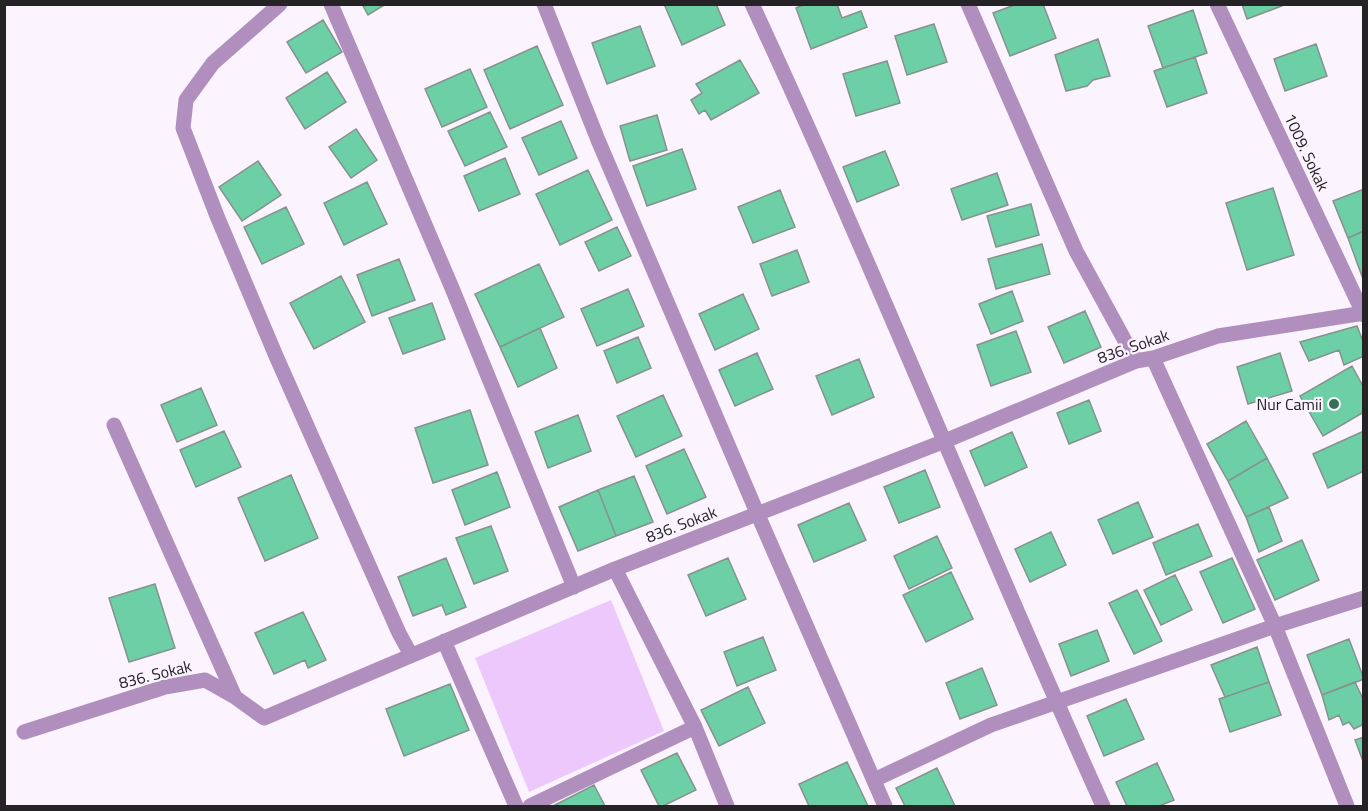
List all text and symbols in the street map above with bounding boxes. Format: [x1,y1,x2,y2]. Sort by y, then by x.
street label: 1009. Sokak [1279,109,1336,195]
street label: 836. Sokak [1094,322,1172,369]
place label: Nur Camii [1257,392,1322,416]
marker: Nur Camii [1327,397,1341,411]
street label: 836. Sokak [642,499,720,549]
street label: 836. Sokak [116,653,194,695]

